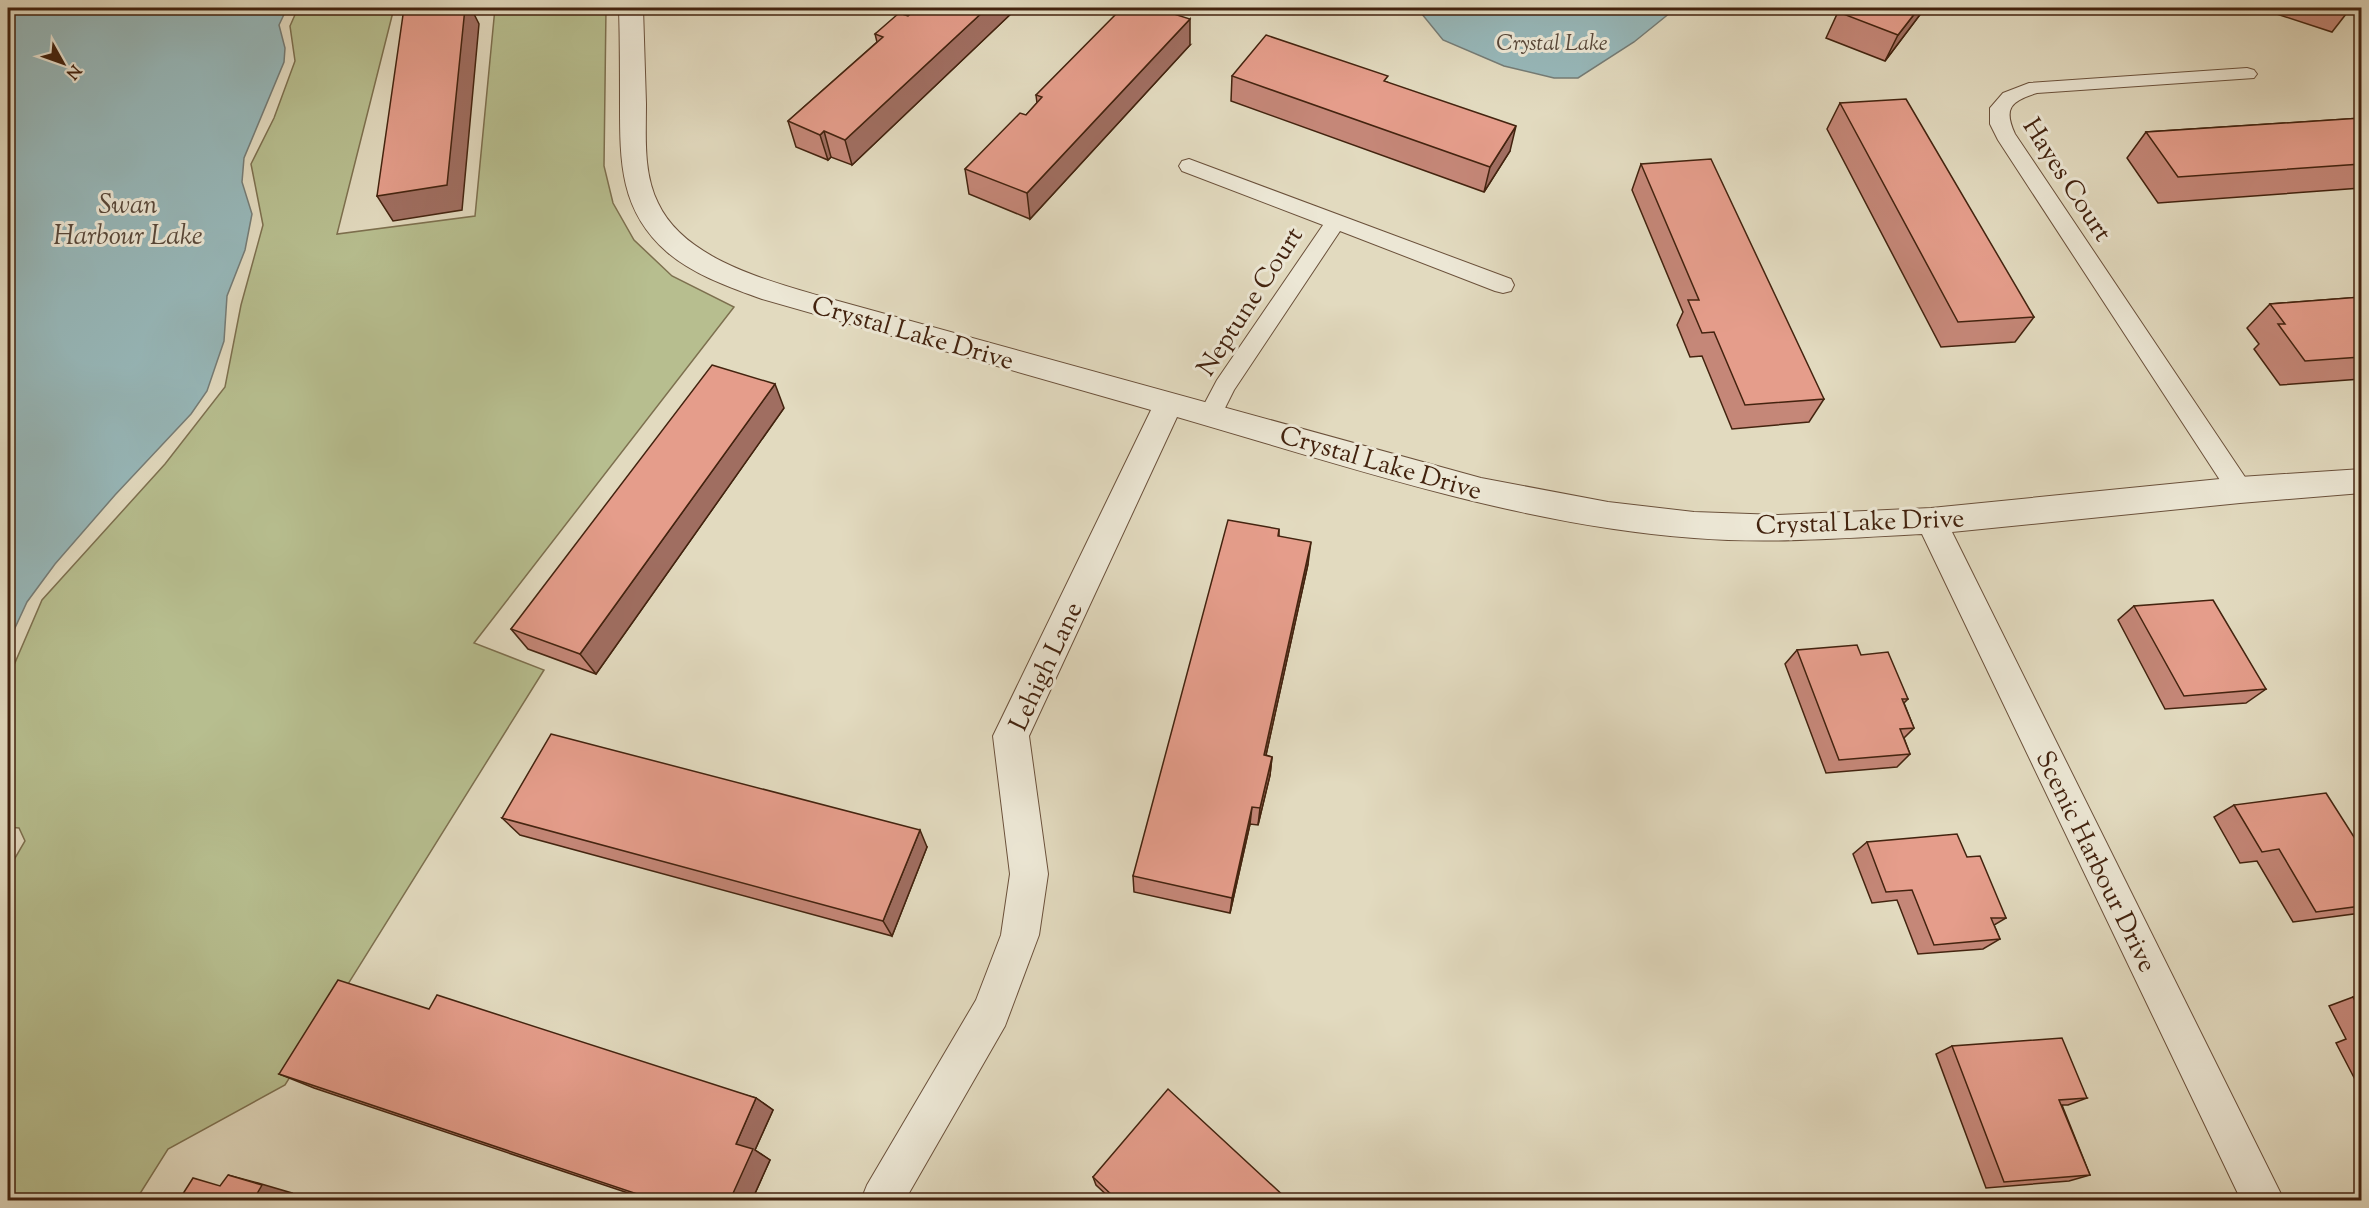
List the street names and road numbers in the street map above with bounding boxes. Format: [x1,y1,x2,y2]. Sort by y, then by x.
street label: Hayes Court [2012,111,2120,249]
street label: Neptune Court [1189,220,1313,384]
street label: Crystal Lake Drive [807,288,1018,381]
street label: Crystal Lake Drive [1275,418,1486,511]
street label: Crystal Lake Drive [1755,501,1965,546]
street label: Lehigh Lane [1001,596,1093,738]
street label: Scenic Harbour Drive [2025,745,2164,979]

